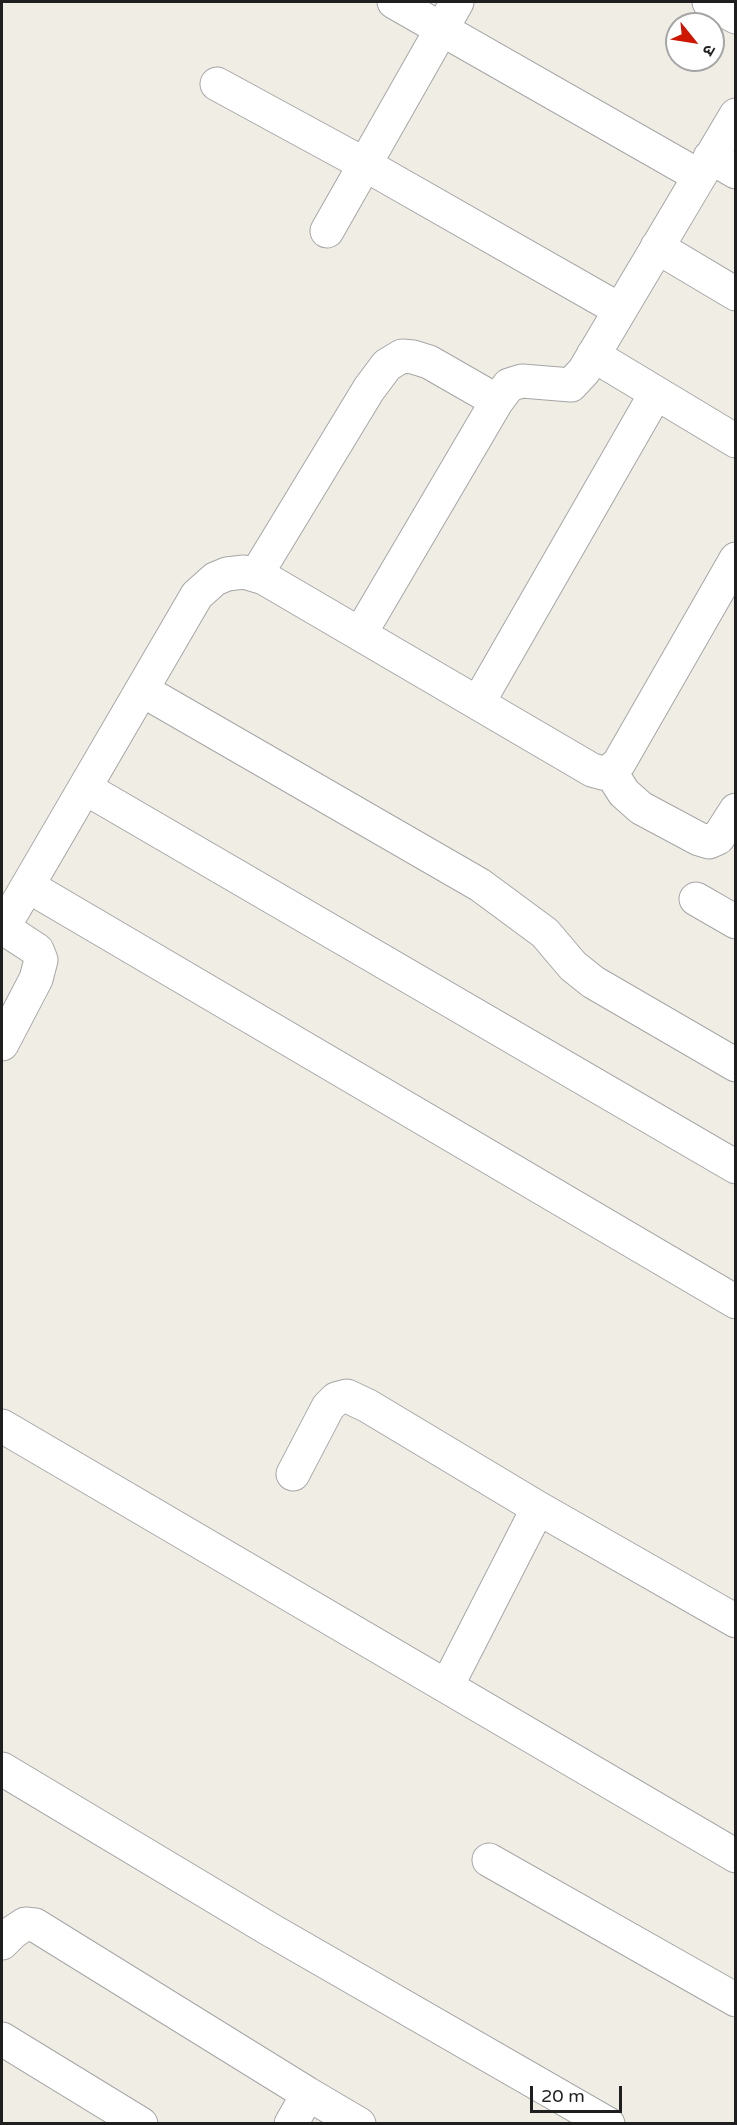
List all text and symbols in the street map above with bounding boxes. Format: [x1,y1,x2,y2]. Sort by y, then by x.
north arrow [665,12,725,72]
text: उ [698,41,720,59]
scale bar [533,2074,624,2112]
text: 20 m [541,2085,585,2107]

